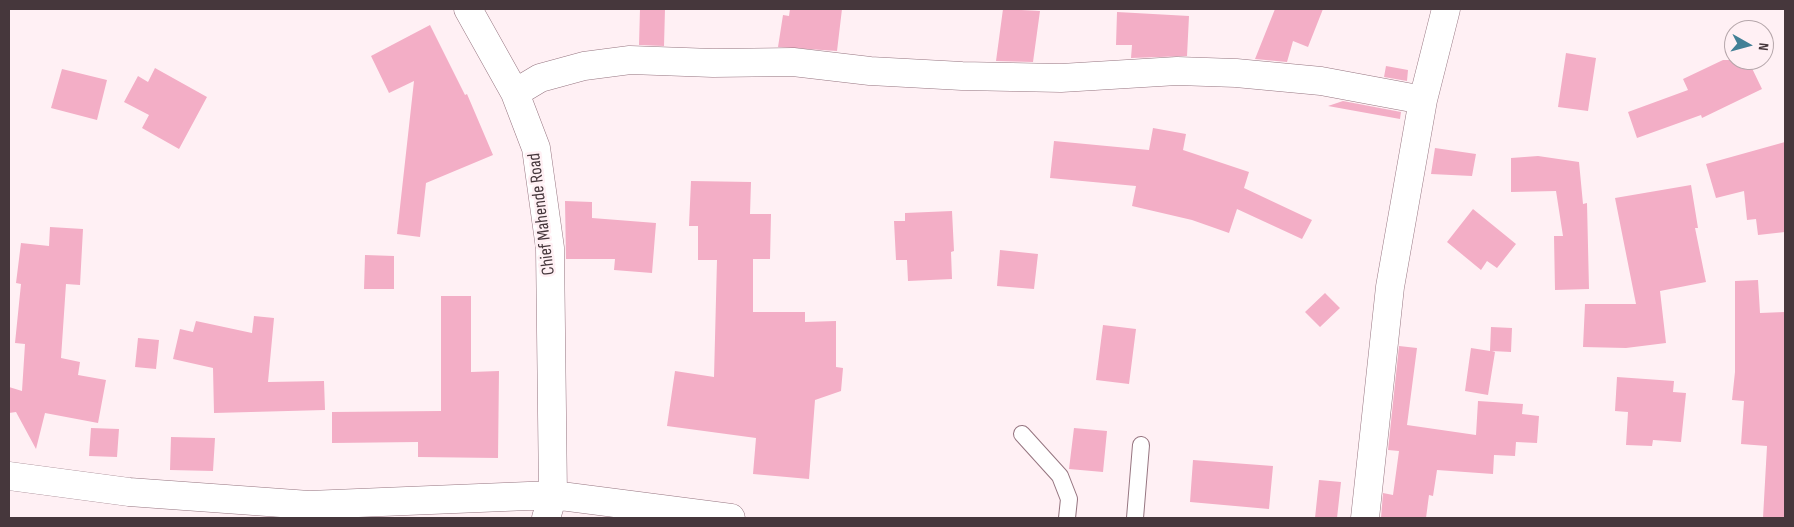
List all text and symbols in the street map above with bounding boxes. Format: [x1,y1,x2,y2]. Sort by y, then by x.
north arrow [1724,20,1774,70]
text: N [1755,42,1772,52]
street label: Chief Mahende Road [524,152,560,276]

